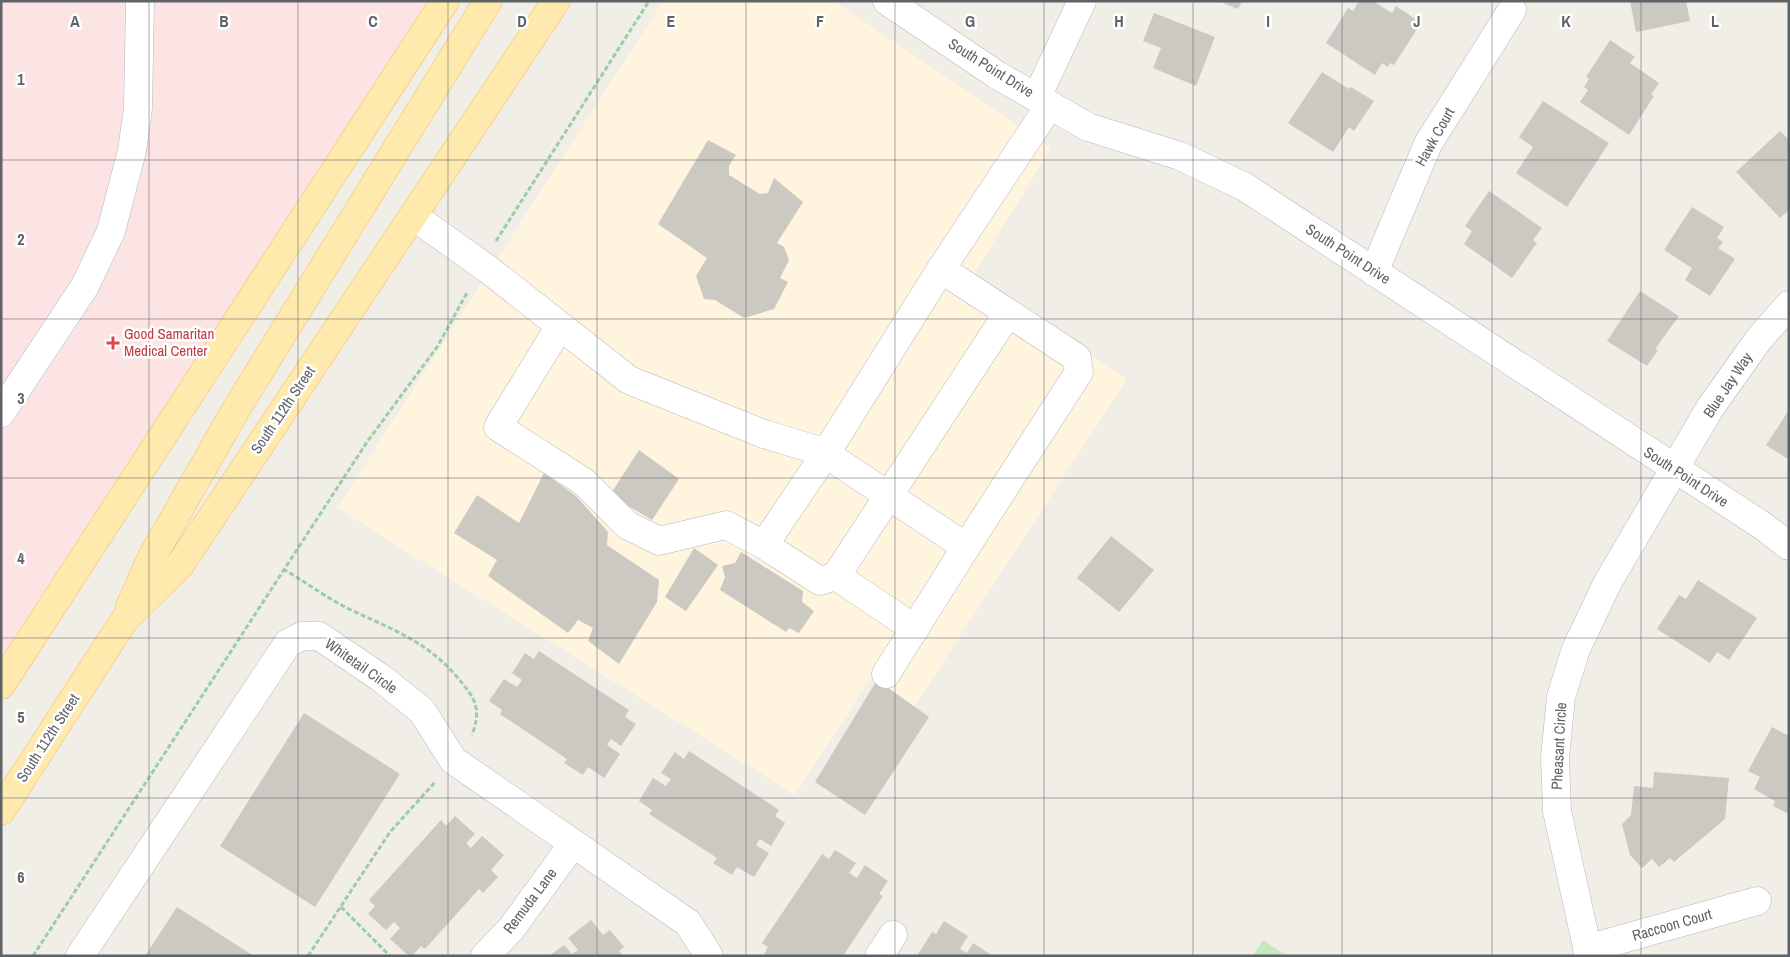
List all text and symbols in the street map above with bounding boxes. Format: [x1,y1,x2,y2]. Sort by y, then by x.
text: A [70,10,80,32]
text: B [219,10,229,32]
text: C [368,10,378,32]
text: D [517,10,527,32]
text: E [667,10,676,32]
text: F [816,10,824,32]
text: G [965,10,975,32]
text: H [1114,10,1124,32]
text: I [1266,10,1270,32]
text: J [1413,10,1421,32]
text: K [1561,10,1571,32]
text: L [1711,10,1719,32]
street label: South Point Drive [945,33,1038,102]
text: 1 [17,68,25,90]
street label: Hawk Court [1410,103,1460,170]
street label: South Point Drive [1302,218,1395,289]
text: 2 [17,228,25,250]
place label: Good Samaritan Medical Center [124,323,214,361]
marker: Good Samaritan Medical Center [106,336,120,350]
street label: Blue Jay Way [1698,347,1758,422]
street label: South 112th Street [245,361,320,458]
text: 3 [17,387,25,409]
street label: South Point Drive [1640,441,1733,512]
text: 4 [17,547,25,569]
street label: Whitetail Circle [321,633,402,698]
street label: South 112th Street [11,689,84,786]
street label: Pheasant Circle [1546,702,1571,790]
text: 5 [17,706,25,728]
street label: Remuda Lane [498,863,561,938]
text: 6 [17,866,25,888]
street label: Raccoon Court [1630,903,1715,946]

